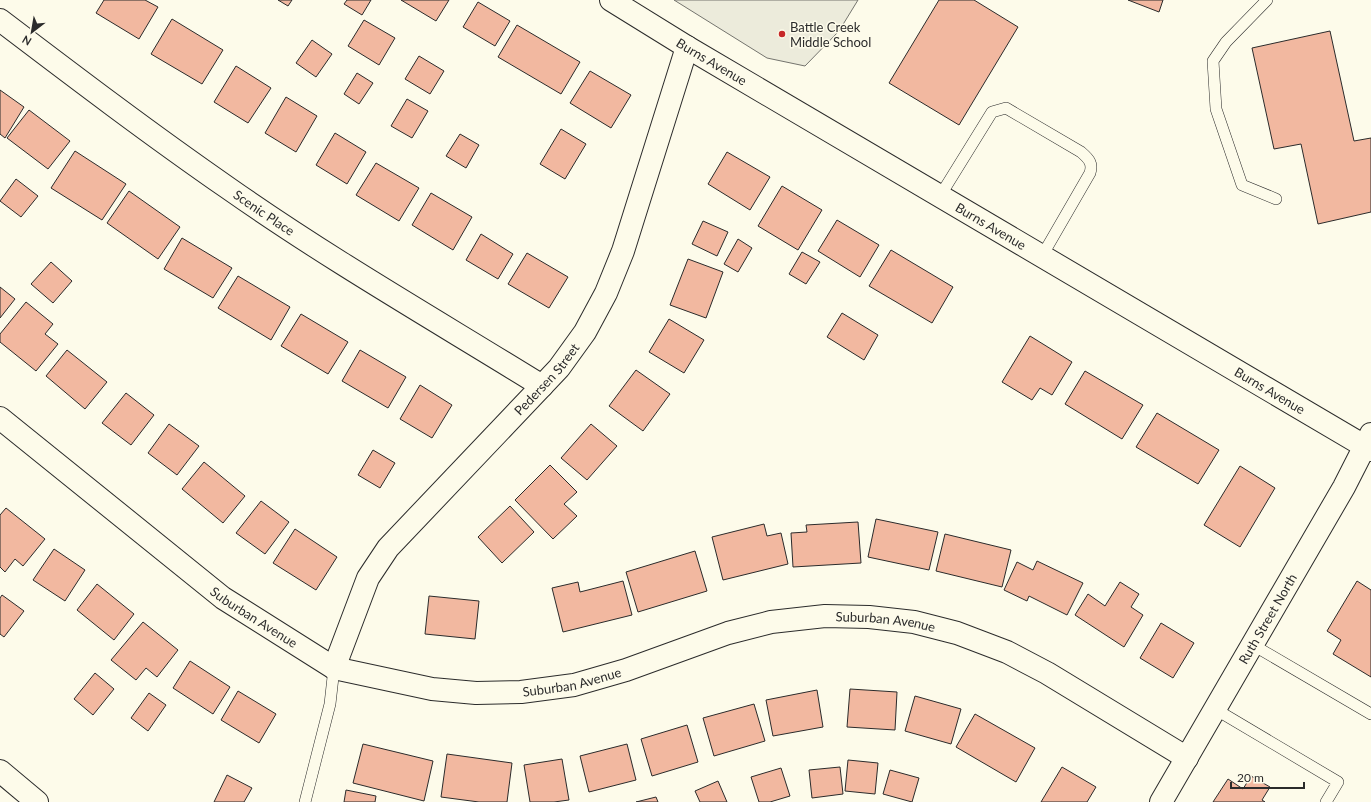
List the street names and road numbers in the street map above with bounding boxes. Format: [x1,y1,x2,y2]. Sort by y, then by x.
street label: Burns Avenue [673,34,750,89]
street label: Scenic Place [231,186,298,239]
street label: Burns Avenue [953,199,1029,253]
street label: Pedersen Street [511,340,583,418]
street label: Burns Avenue [1232,363,1308,418]
street label: Ruth Street North [1235,571,1300,667]
street label: Suburban Avenue [207,583,301,651]
street label: Suburban Avenue [836,608,937,635]
street label: Suburban Avenue [521,664,623,700]

